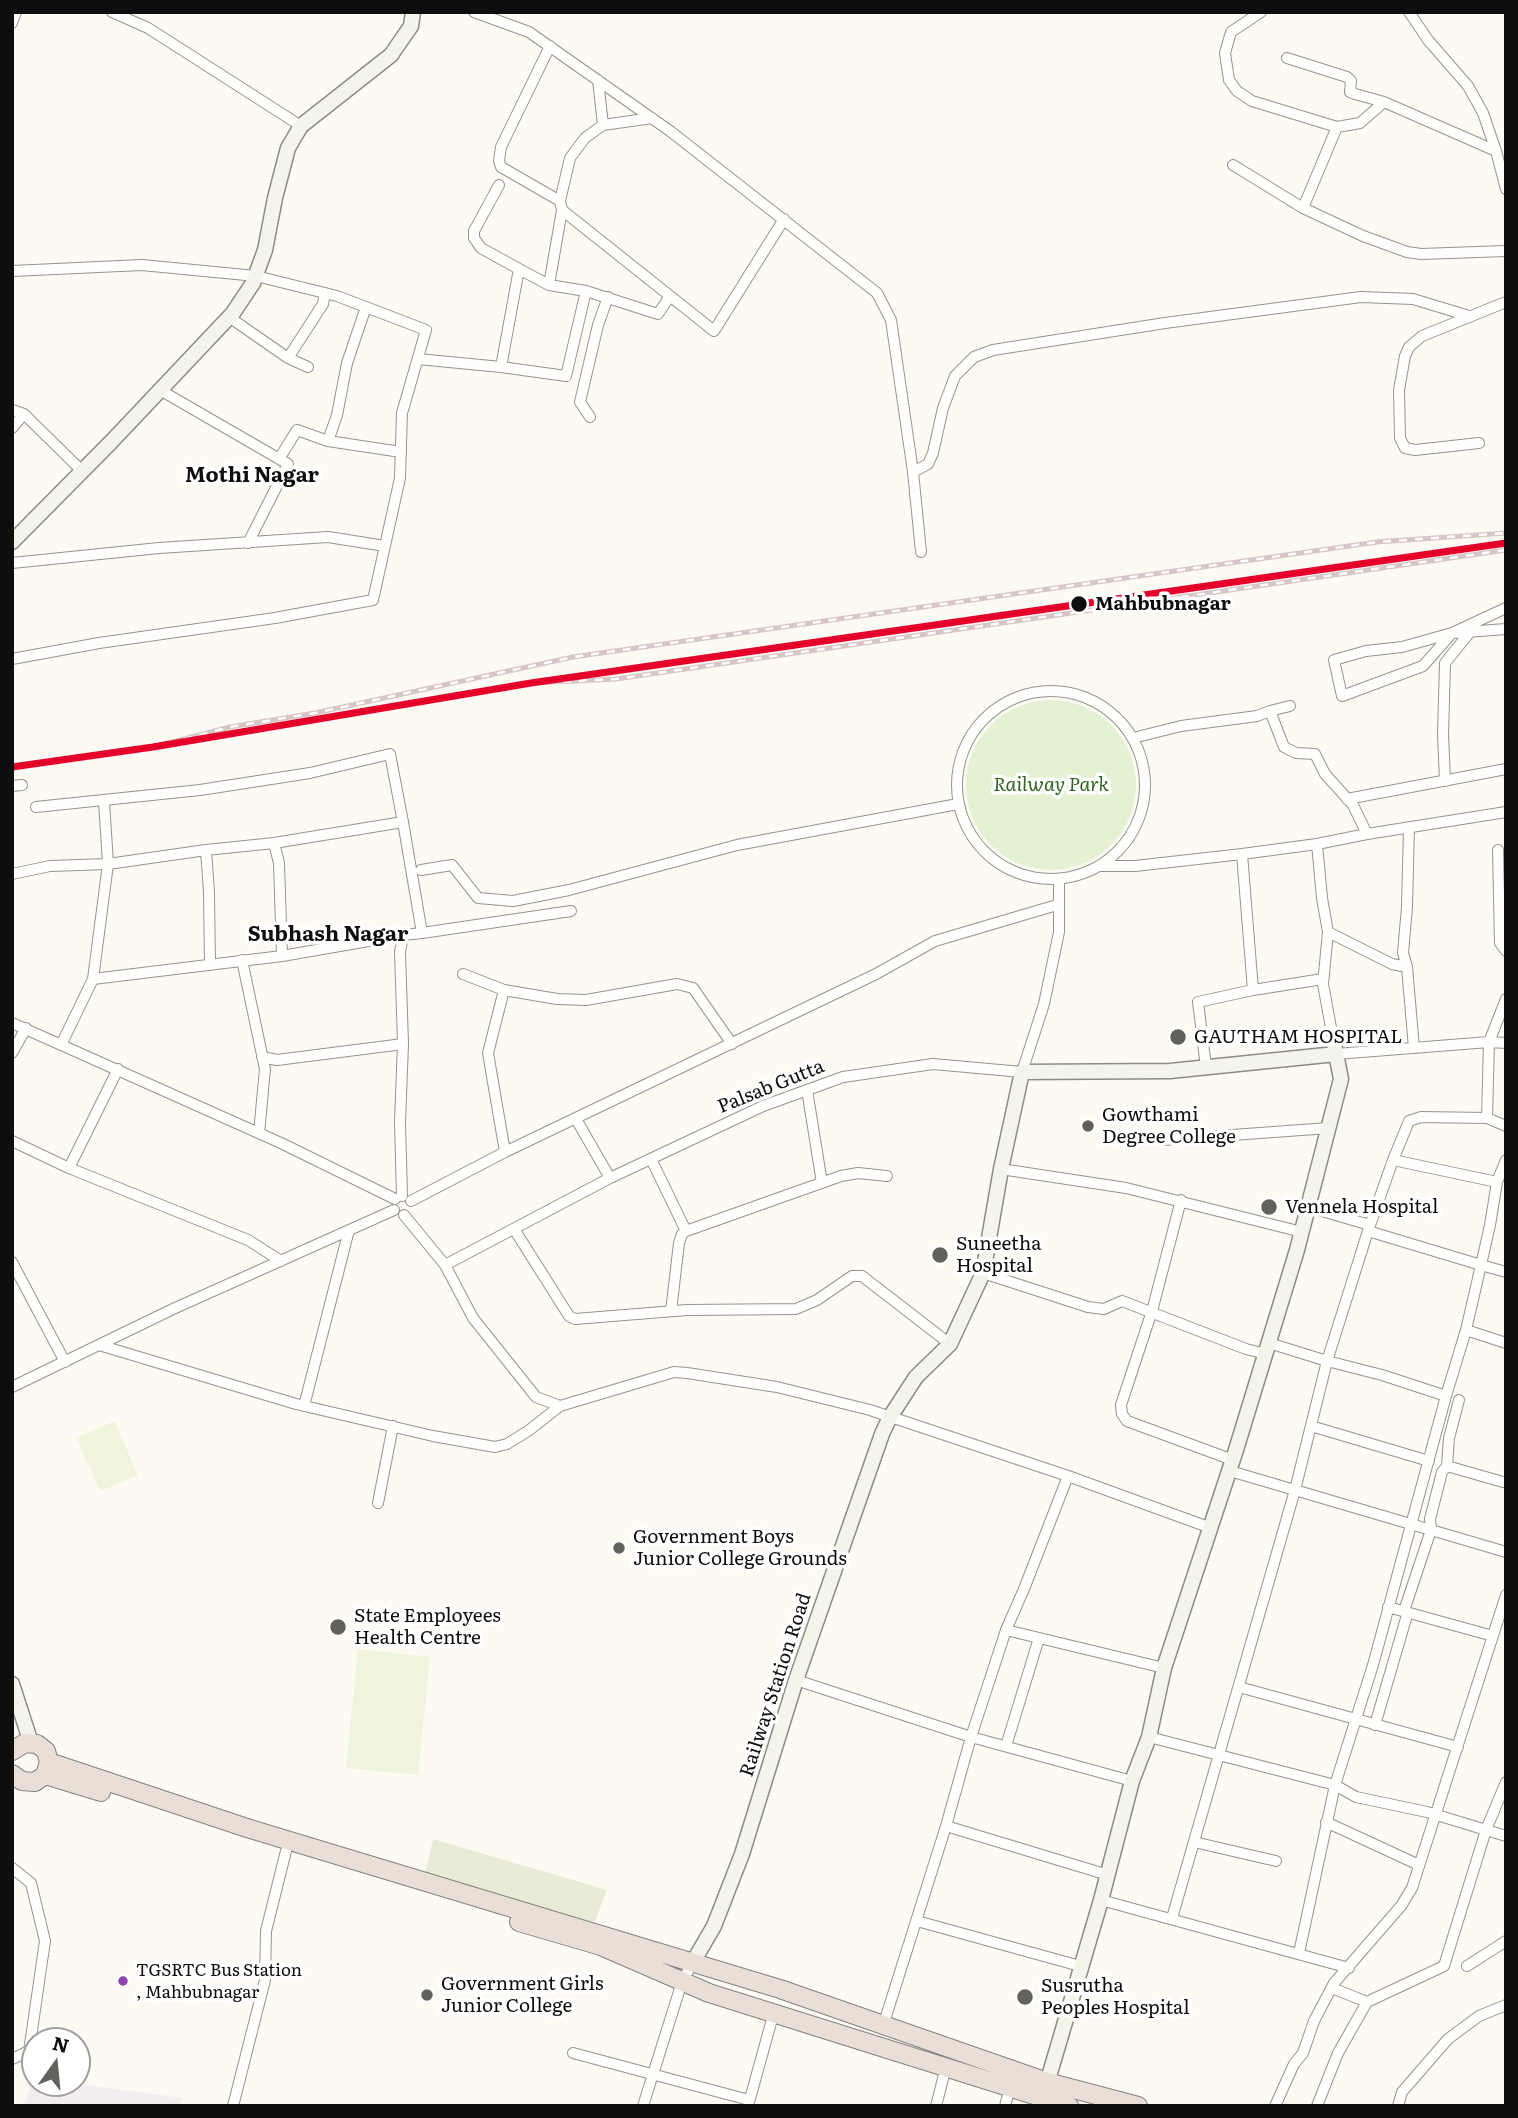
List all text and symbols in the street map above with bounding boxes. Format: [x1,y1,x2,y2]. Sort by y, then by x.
district label: Mothi Nagar [185,463,319,489]
place label: Mahbubnagar [1095,593,1231,615]
marker: Mahbubnagar [1069,594,1089,614]
park label: Railway Park [993,774,1109,796]
district label: Subhash Nagar [248,922,408,948]
place label: GAUTHAM HOSPITAL [1194,1026,1402,1048]
marker: GAUTHAM HOSPITAL [1168,1027,1188,1047]
street label: Palsab Gutta [714,1055,828,1119]
place label: Gowthami Degree College [1102,1104,1236,1148]
marker: Gowthami Degree College [1080,1118,1096,1134]
place label: Vennela Hospital [1285,1196,1438,1218]
marker: Vennela Hospital [1259,1197,1279,1217]
place label: Suneetha Hospital [956,1233,1042,1277]
marker: Suneetha Hospital [930,1245,950,1265]
place label: Government Boys Junior College Grounds [633,1526,847,1570]
marker: Government Boys Junior College Grounds [611,1540,627,1556]
street label: Railway Station Road [735,1590,817,1780]
place label: State Employees Health Centre [354,1605,501,1649]
marker: State Employees Health Centre [328,1617,348,1637]
place label: TGSRTC Bus Station , Mahbubnagar [136,1961,302,2001]
place label: Government Girls Junior College [441,1973,604,2017]
marker: TGSRTC Bus Station , Mahbubnagar [116,1974,130,1988]
place label: Susrutha Peoples Hospital [1041,1975,1190,2019]
marker: Government Girls Junior College [419,1987,435,2003]
marker: Susrutha Peoples Hospital [1015,1987,1035,2007]
north arrow [21,2027,91,2097]
text: N [50,2028,72,2059]

